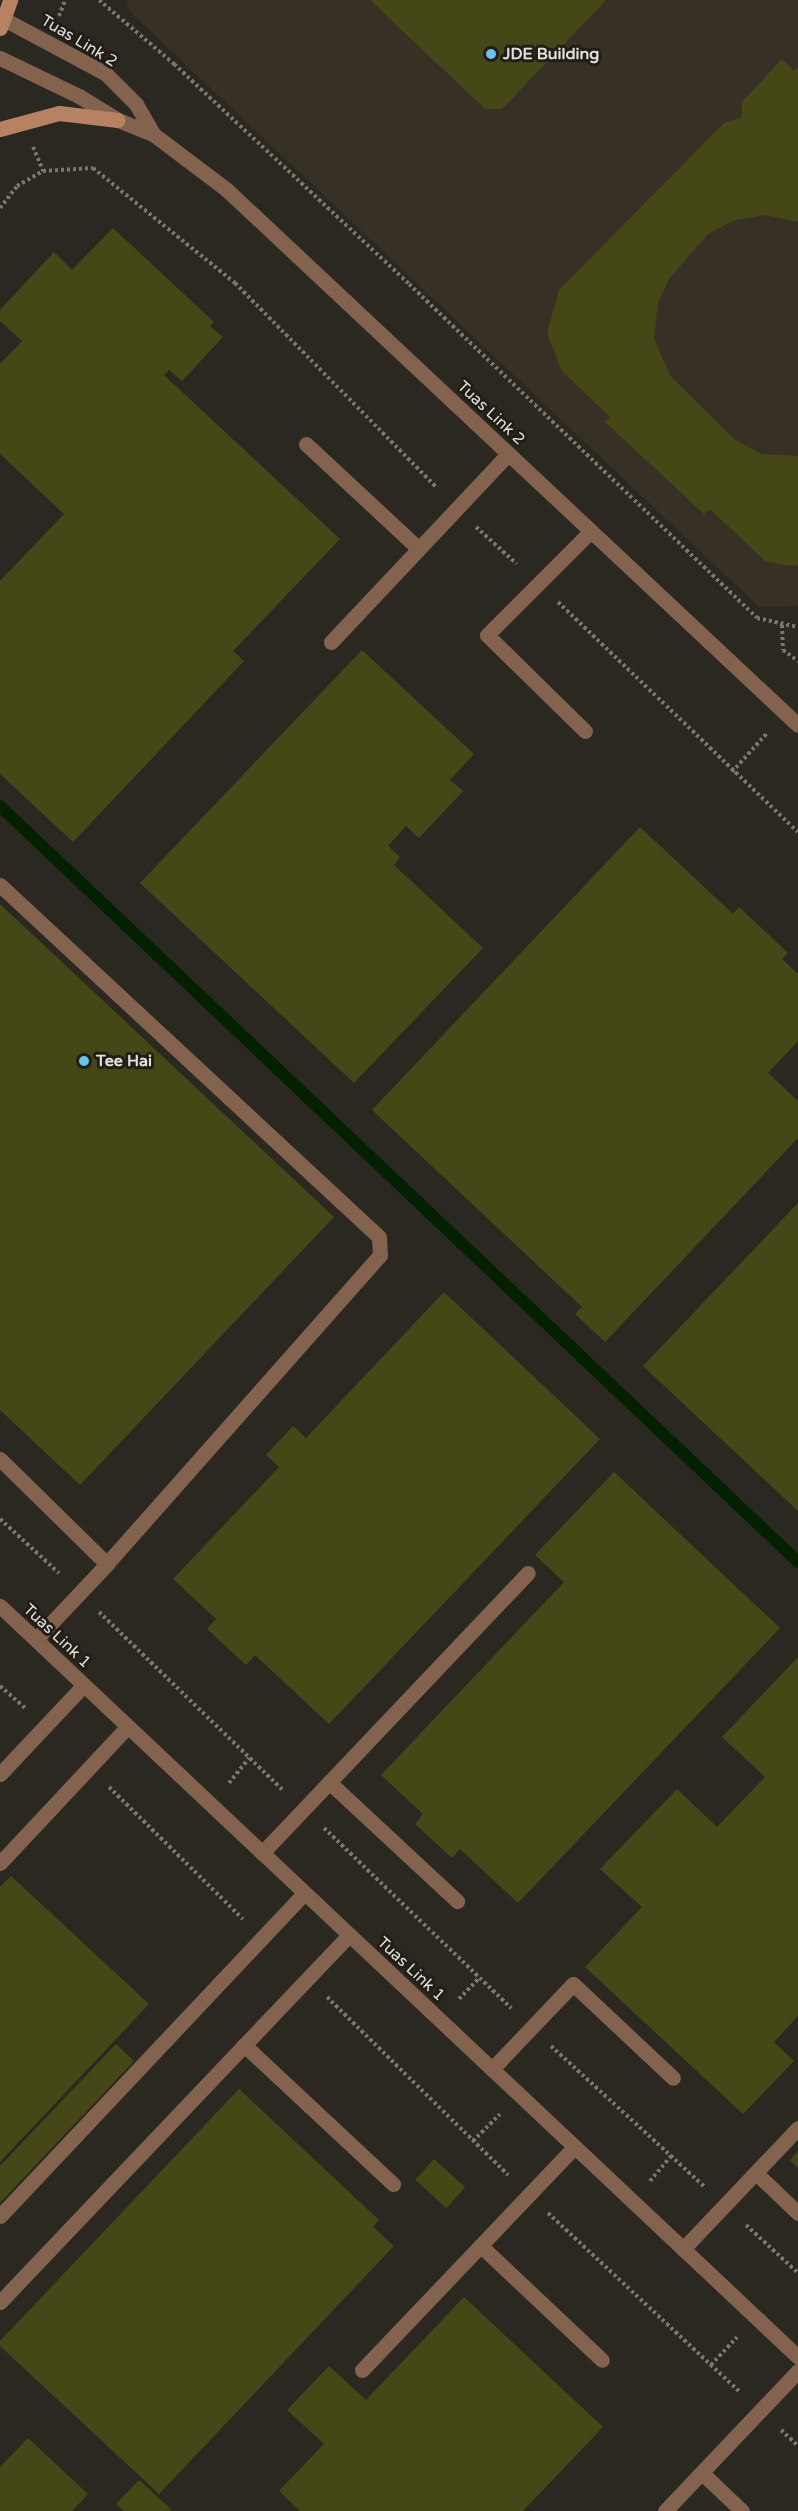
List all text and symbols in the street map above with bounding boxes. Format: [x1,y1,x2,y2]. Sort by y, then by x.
street label: Tuas Link 2 [38,11,120,71]
place label: JDE Building [503,44,599,64]
marker: JDE Building [484,47,498,61]
street label: Tuas Link 2 [453,377,529,449]
place label: Tee Hai [96,1051,152,1071]
marker: Tee Hai [77,1054,91,1068]
street label: Tuas Link 1 [19,1600,95,1672]
street label: Tuas Link 1 [373,1933,449,2005]

